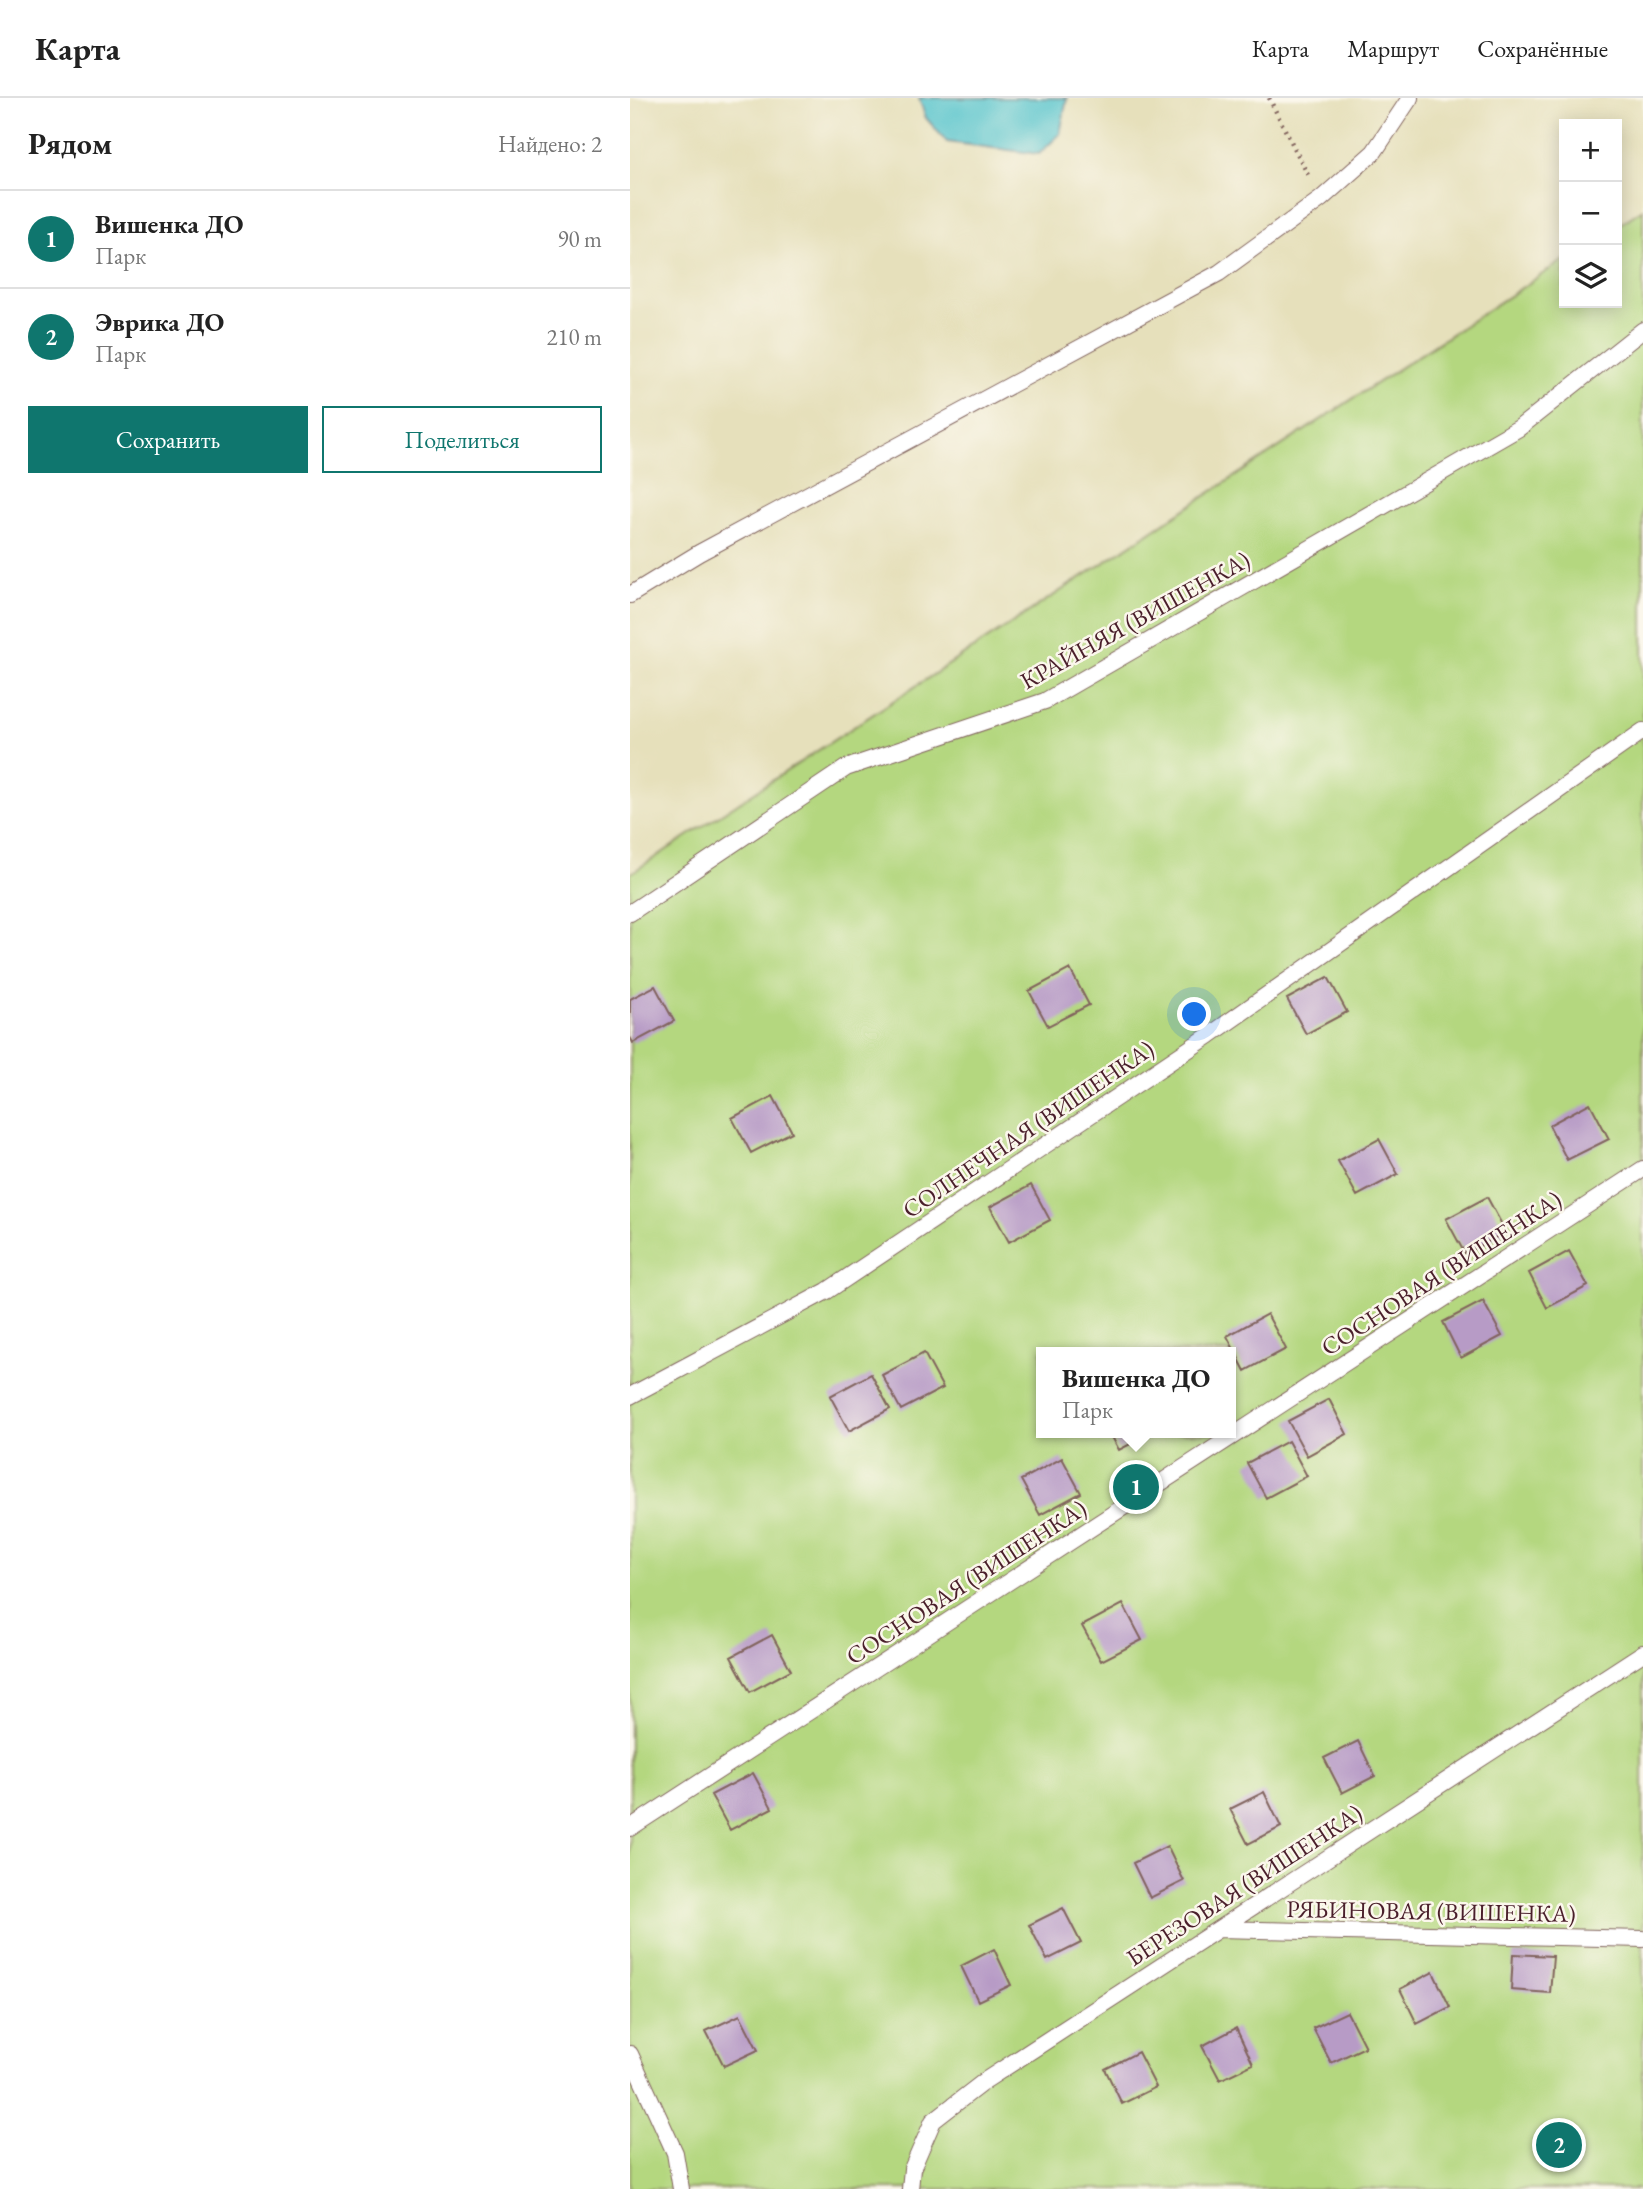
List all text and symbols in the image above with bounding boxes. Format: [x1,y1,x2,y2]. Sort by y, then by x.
text: Карта [35,27,120,70]
text: Карта [1252,33,1309,64]
text: Маршрут [1347,33,1439,64]
text: Сохранённые [1477,33,1608,64]
map controls [1559,119,1622,308]
button: + [1559,119,1622,182]
text: Рядом [28,124,112,163]
text: Найдено: 2 [498,129,602,159]
button: − [1559,182,1622,245]
text: Вишенка ДО [95,207,243,241]
text: 1 [45,224,57,254]
text: 90 m [557,224,602,254]
text: Парк [95,241,146,271]
button: layers [1559,245,1622,308]
text: Эврика ДО [95,305,224,339]
text: 2 [45,322,57,352]
text: 210 m [546,322,602,352]
text: Парк [95,339,146,369]
button: Сохранить [28,406,308,473]
button: Поделиться [322,406,602,473]
street label: КРАЙНЯЯ (ВИШЕНКА) [1015,544,1255,696]
your location [1177,997,1211,1031]
street label: СОЛНЕЧНАЯ (ВИШЕНКА) [896,1033,1160,1225]
street label: СОСНОВАЯ (ВИШЕНКА) [1315,1184,1567,1362]
popup [1036,1347,1236,1438]
text: Вишенка ДО [1062,1361,1210,1395]
text: Парк [1062,1395,1113,1425]
pin: 1 [1113,1461,1159,1513]
street label: СОСНОВАЯ (ВИШЕНКА) [840,1493,1092,1671]
street label: БЕРЕЗОВАЯ (ВИШЕНКА) [1120,1797,1368,1973]
street label: РЯБИНОВАЯ (ВИШЕНКА) [1286,1893,1576,1929]
pin: 2 [1536,2119,1582,2171]

